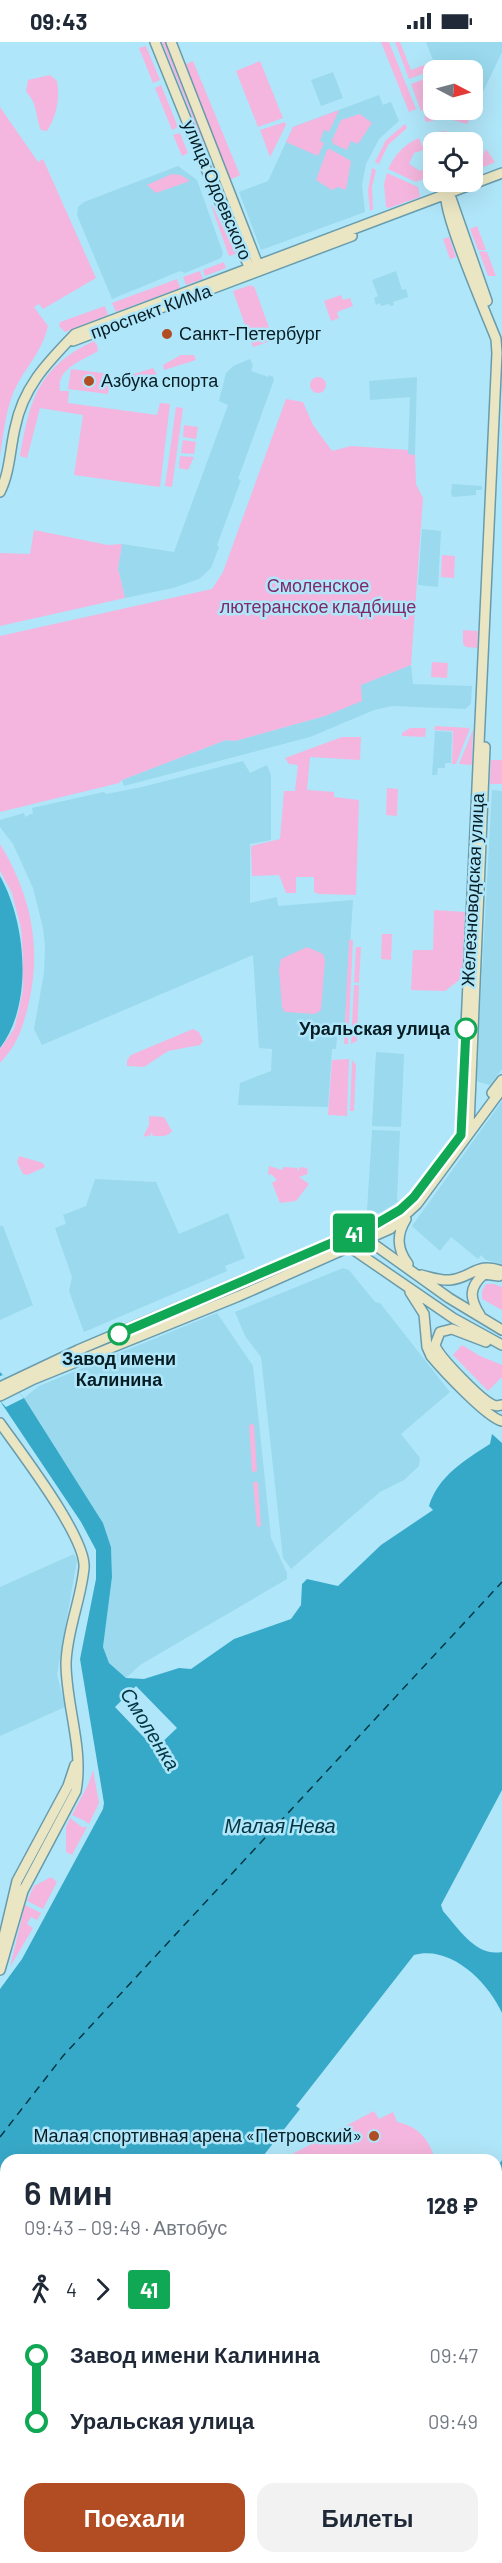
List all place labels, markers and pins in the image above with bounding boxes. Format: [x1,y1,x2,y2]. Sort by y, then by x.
place label: Санкт-Петербург [179,322,322,344]
marker: Санкт-Петербург [160,327,174,341]
place label: Азбука спорта [101,369,219,391]
marker: Азбука спорта [82,374,96,388]
place label: Уральская улица [299,1017,451,1039]
marker: Уральская улица [455,1018,477,1040]
marker: Завод имени Калинина [108,1323,130,1345]
place label: Завод имени Калинина [62,1347,176,1390]
place label: Малая спортивная арена «Петровский» [33,2124,362,2146]
marker: Малая спортивная арена «Петровский» [367,2129,381,2143]

